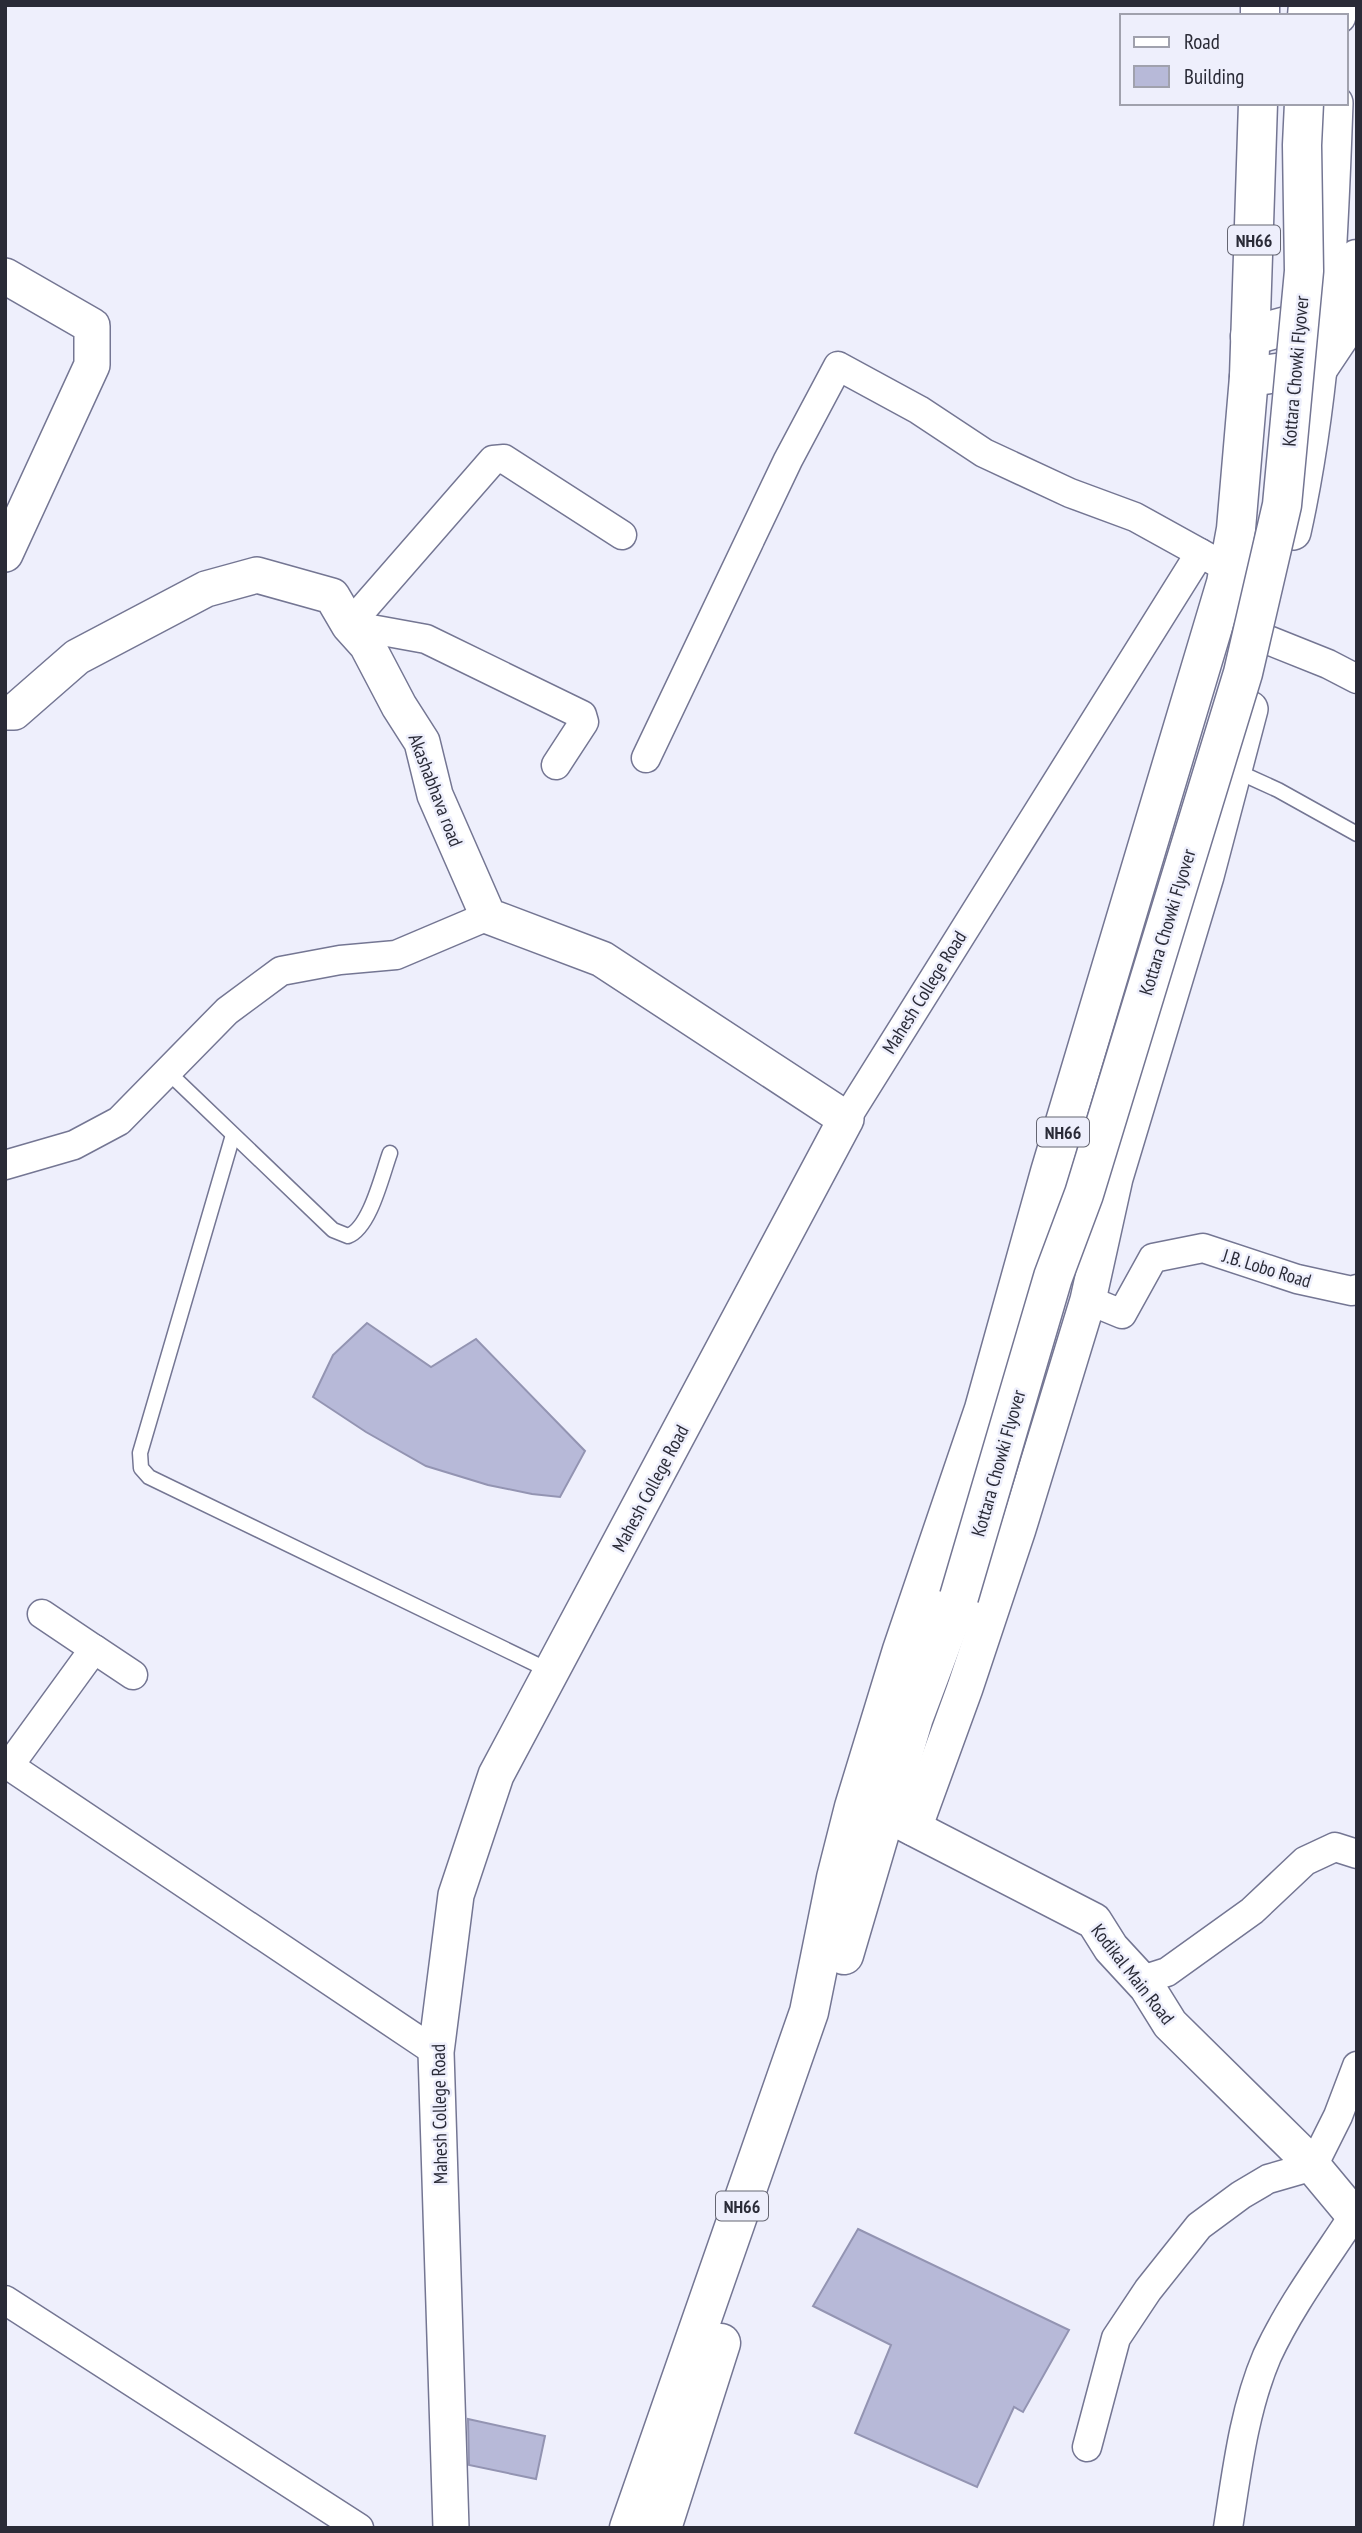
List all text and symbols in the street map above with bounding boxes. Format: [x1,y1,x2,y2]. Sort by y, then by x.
legend [1120,14,1348,105]
text: Road [1184,28,1220,55]
text: Building [1184,63,1244,90]
road number: NH66 [1228,226,1280,254]
street label: Kottara Chowki Flyover [1276,294,1314,447]
street label: Akashabhava road [404,730,468,850]
street label: Kottara Chowki Flyover [1133,845,1201,998]
street label: Mahesh College Road [877,926,971,1058]
road number: NH66 [1037,1118,1089,1147]
street label: J.B. Lobo Road [1219,1243,1314,1293]
street label: Kottara Chowki Flyover [966,1386,1031,1539]
street label: Mahesh College Road [607,1420,693,1556]
street label: Kodikal Main Road [1086,1919,1180,2029]
street label: Mahesh College Road [426,2044,452,2184]
road number: NH66 [716,2192,768,2220]

